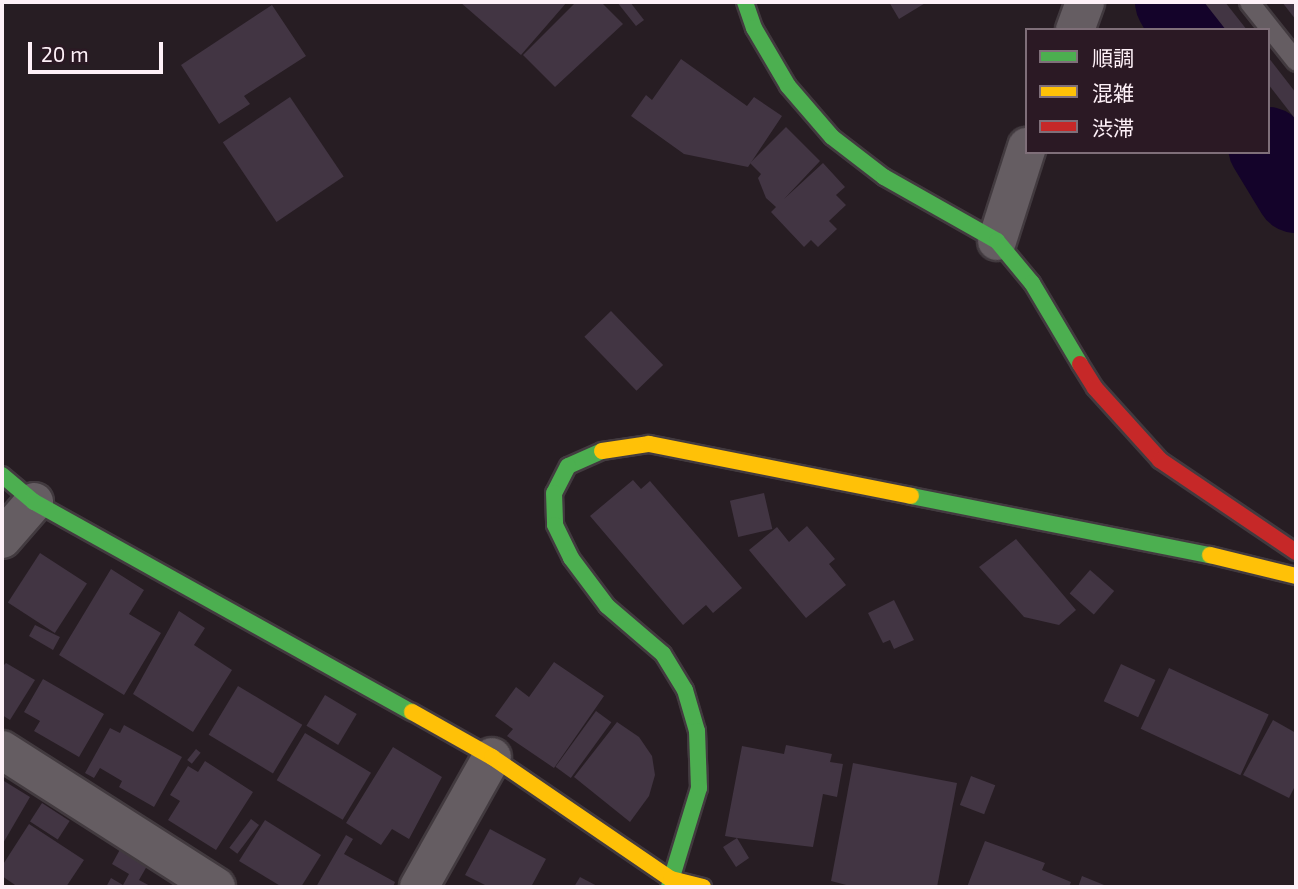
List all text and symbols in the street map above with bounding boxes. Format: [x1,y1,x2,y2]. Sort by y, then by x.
scale bar [32,28,166,72]
legend [1025,28,1270,154]
text: 20 m [41,41,89,66]
text: 順調 [1092,45,1134,70]
text: 混雑 [1092,80,1134,105]
text: 渋滞 [1092,115,1134,140]

